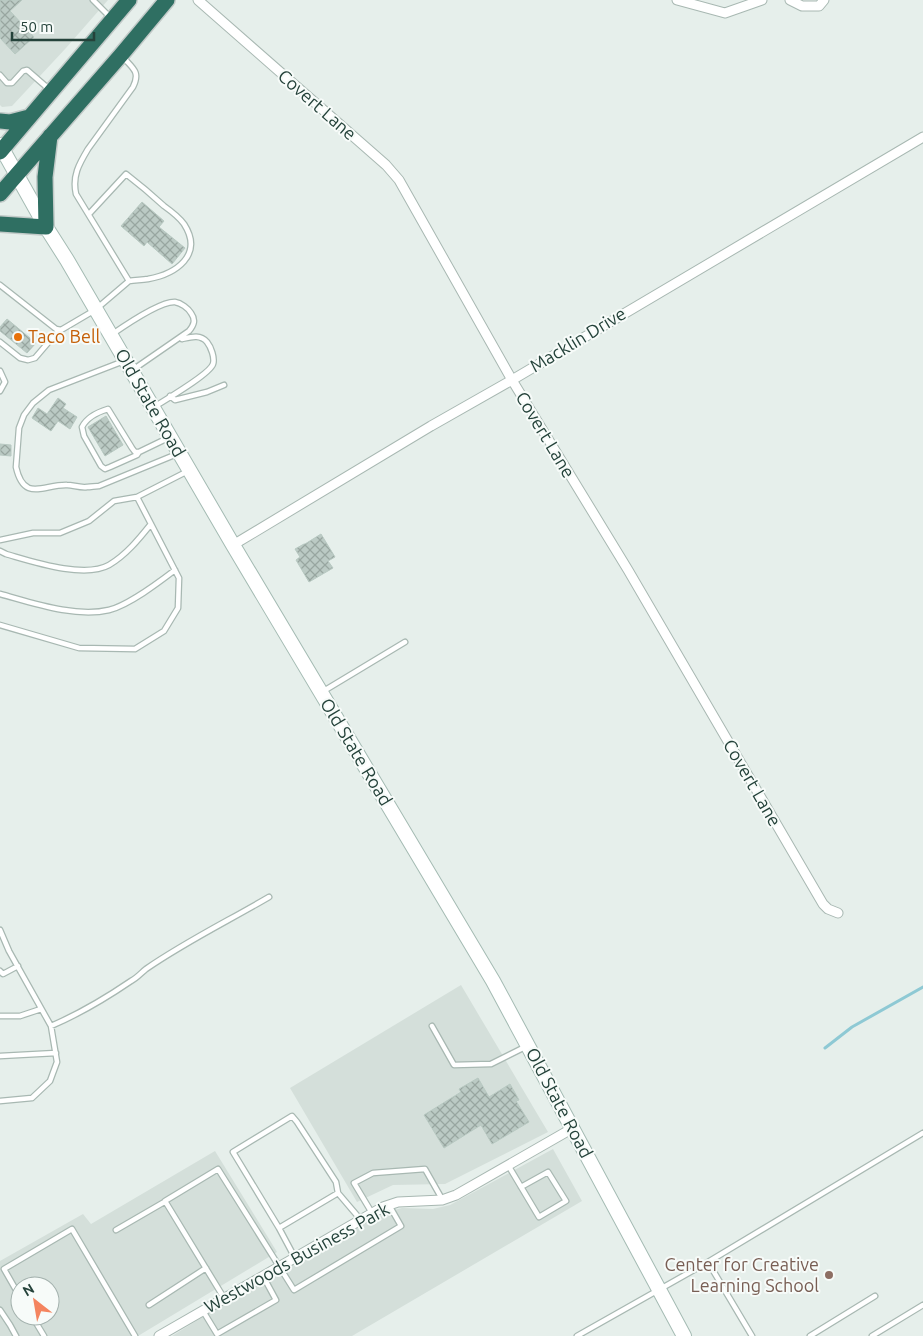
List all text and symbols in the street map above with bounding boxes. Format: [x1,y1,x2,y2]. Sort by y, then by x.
scale bar [12,10,95,42]
text: 50 m [20,18,53,35]
street label: Covert Lane [275,65,361,144]
street label: Macklin Drive [526,303,629,376]
place label: Taco Bell [28,326,101,346]
marker: Taco Bell [12,331,24,343]
street label: Old State Road [112,345,190,460]
street label: Covert Lane [512,388,579,481]
street label: Old State Road [317,694,397,809]
street label: Covert Lane [720,736,786,829]
street label: Old State Road [522,1044,597,1161]
street label: Westwoods Business Park [201,1198,392,1316]
place label: Center for Creative Learning School [664,1254,819,1295]
marker: Center for Creative Learning School [823,1269,835,1281]
north arrow [10,1276,60,1326]
text: N [20,1280,37,1299]

